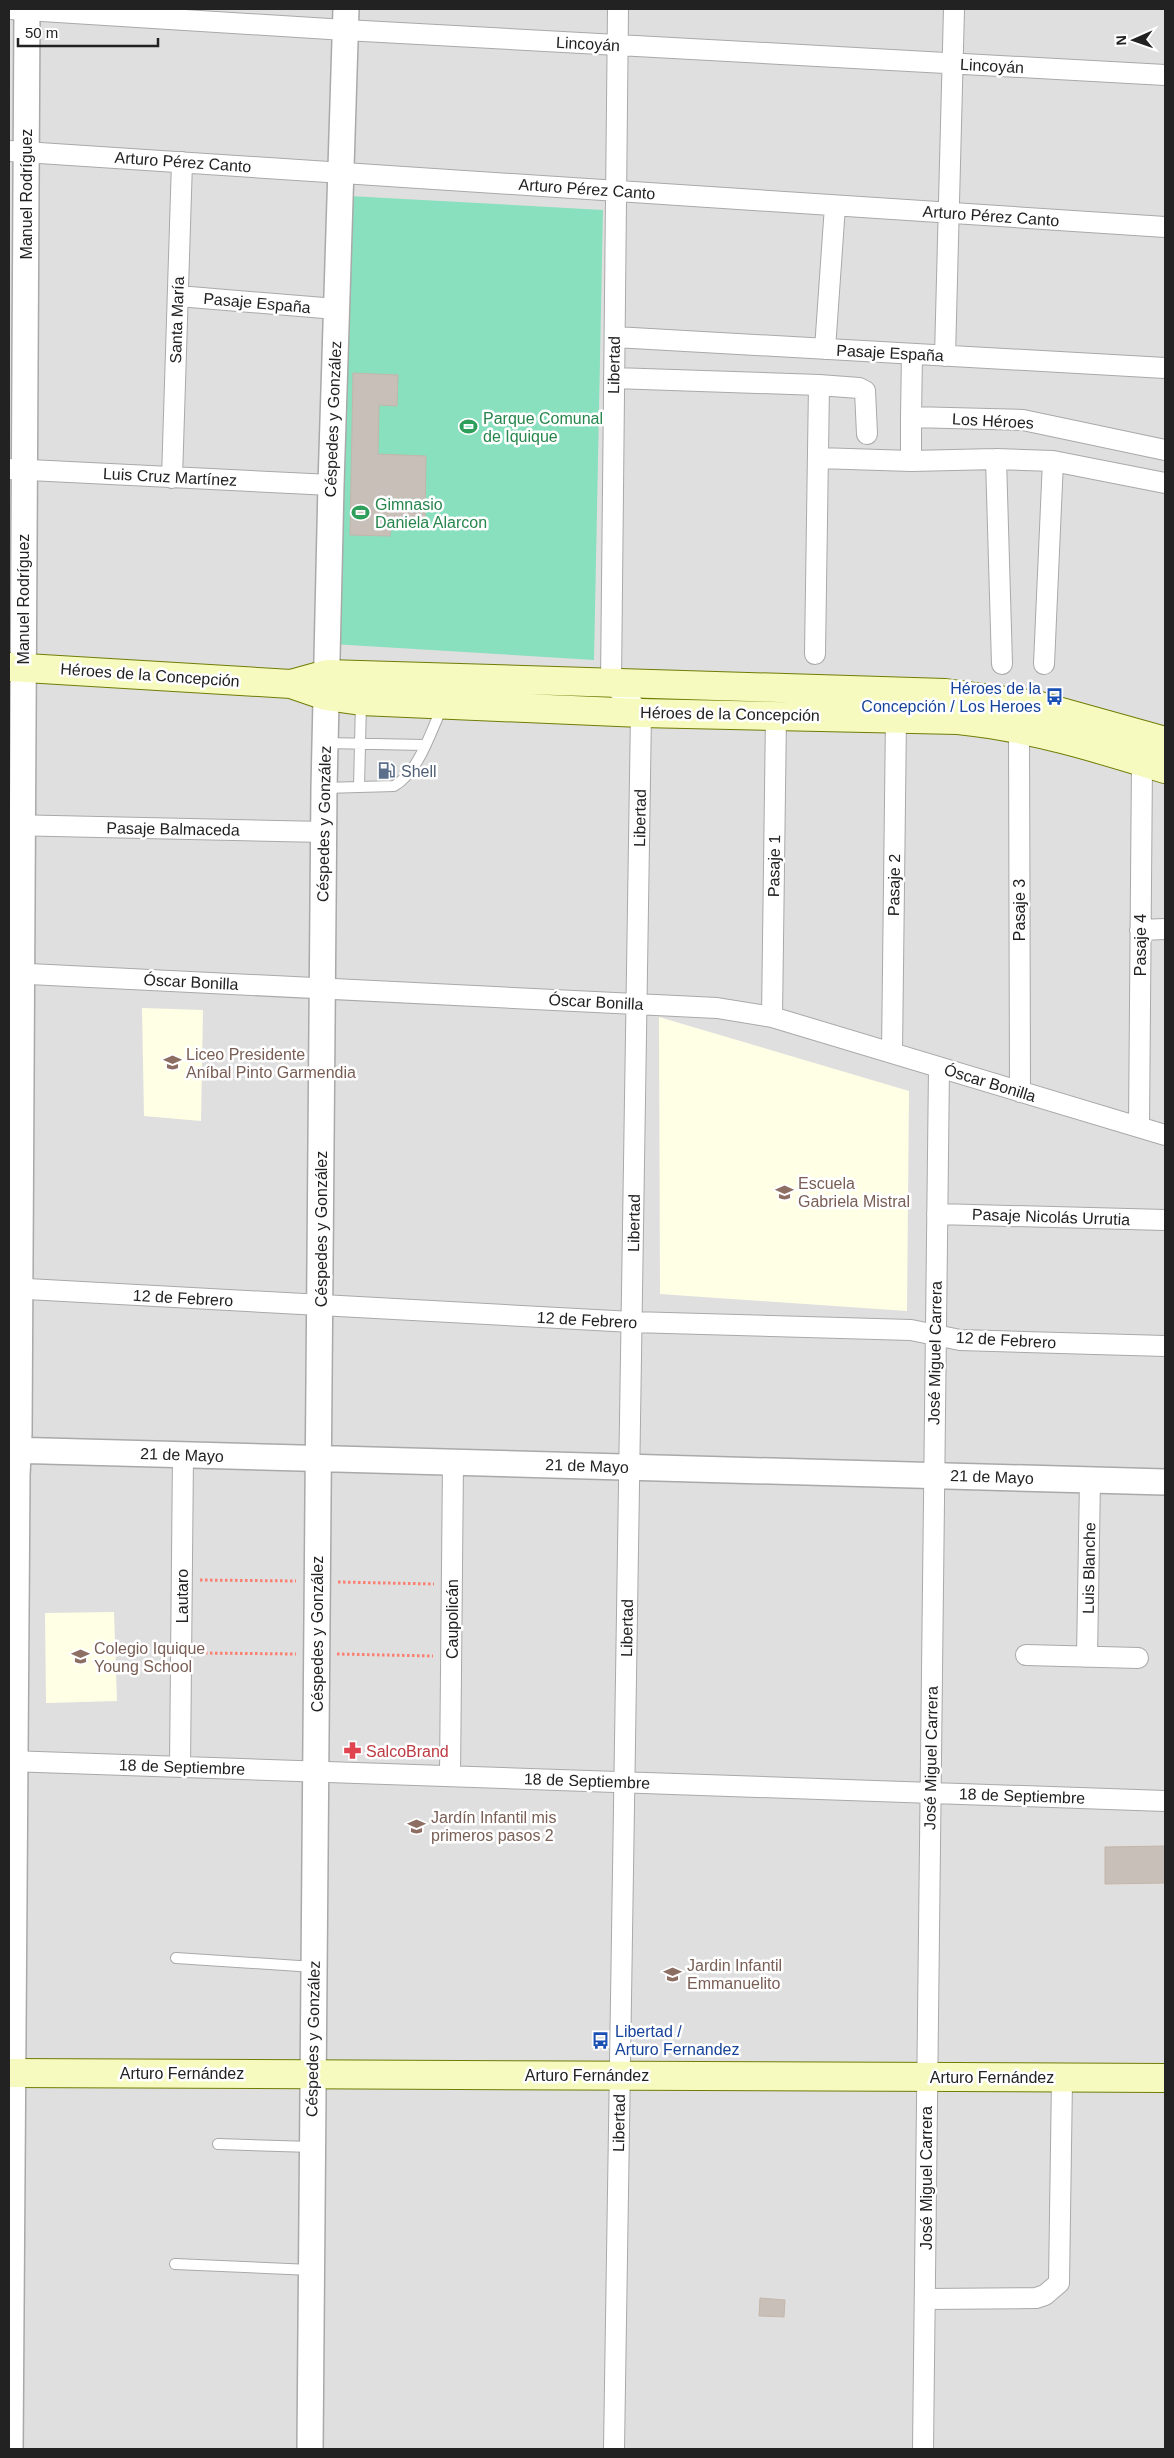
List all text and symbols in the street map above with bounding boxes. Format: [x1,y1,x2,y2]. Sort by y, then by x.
scale bar [18,15,158,47]
north arrow [1109,15,1159,65]
text: 50 m [25,24,58,41]
street label: Lincoyán [556,34,620,54]
text: N [1113,35,1129,46]
street label: Lincoyán [960,56,1024,76]
street label: Manuel Rodríguez [18,129,35,259]
street label: Arturo Pérez Canto [114,149,252,175]
street label: Arturo Pérez Canto [518,176,656,202]
street label: Arturo Pérez Canto [922,203,1060,229]
street label: Santa María [167,276,187,364]
street label: Pasaje España [203,290,311,316]
street label: Libertad [605,336,623,394]
street label: Céspedes y González [322,340,344,498]
street label: Pasaje España [836,342,944,364]
place label: Parque Comunal de Iquique [483,410,603,445]
street label: Los Héroes [952,410,1034,432]
sports icon: Parque Comunal de Iquique [459,417,479,437]
street label: Luis Cruz Martínez [103,465,237,489]
place label: Gimnasio Daniela Alarcon [375,496,487,531]
sports icon: Gimnasio Daniela Alarcon [351,503,371,523]
street label: Manuel Rodríguez [15,534,32,664]
street label: Héroes de la Concepción [60,660,240,690]
place label: Héroes de la Concepción / Los Heroes [861,680,1041,715]
bus stop icon: Héroes de la Concepción / Los Heroes [1045,687,1065,707]
street label: Héroes de la Concepción [640,704,820,724]
street label: Céspedes y González [314,746,334,902]
fuel station icon: Shell [377,761,397,781]
place label: Shell [401,763,437,780]
street label: Libertad [631,789,649,847]
street label: Pasaje Balmaceda [106,819,240,839]
street label: Pasaje 1 [765,835,783,897]
street label: Pasaje 2 [885,854,903,916]
street label: Pasaje 3 [1011,879,1028,941]
street label: Pasaje 4 [1132,914,1149,976]
street label: Óscar Bonilla [143,970,239,993]
street label: Óscar Bonilla [548,990,644,1013]
place label: Liceo Presidente Aníbal Pinto Garmendia [186,1046,356,1081]
school or university icon: Liceo Presidente Aníbal Pinto Garmendia [162,1053,182,1073]
street label: Óscar Bonilla [942,1060,1038,1105]
street label: Céspedes y González [313,1151,330,1307]
place label: Escuela Gabriela Mistral [798,1175,910,1210]
school or university icon: Escuela Gabriela Mistral [774,1182,794,1202]
street label: Libertad [625,1194,643,1252]
street label: Pasaje Nicolás Urrutia [972,1206,1130,1228]
street label: José Miguel Carrera [925,1281,945,1425]
street label: 12 de Febrero [132,1287,234,1309]
street label: 12 de Febrero [536,1309,638,1331]
street label: 12 de Febrero [955,1329,1057,1351]
street label: 21 de Mayo [140,1445,224,1465]
street label: 21 de Mayo [545,1456,629,1476]
street label: 21 de Mayo [950,1467,1034,1487]
street label: Luis Blanche [1080,1522,1098,1614]
street label: Céspedes y González [309,1556,326,1712]
street label: Lautaro [174,1569,191,1623]
street label: Caupolicán [444,1579,461,1659]
street label: Libertad [618,1599,636,1657]
place label: Colegio Iquique Young School [94,1640,205,1675]
school or university icon: Colegio Iquique Young School [70,1647,90,1667]
street label: José Miguel Carrera [921,1686,941,1830]
pharmacy icon: SalcoBrand [342,1741,362,1761]
place label: SalcoBrand [366,1743,449,1760]
street label: 18 de Septiembre [119,1756,246,1778]
street label: 18 de Septiembre [524,1770,651,1792]
street label: 18 de Septiembre [959,1785,1086,1807]
place label: Jardín Infantil mis primeros pasos 2 [431,1809,556,1844]
school or university icon: Jardín Infantil mis primeros pasos 2 [407,1816,427,1836]
place label: Jardin Infantil Emmanuelito [687,1957,782,1992]
street label: Céspedes y González [303,1961,323,2117]
school or university icon: Jardin Infantil Emmanuelito [663,1964,683,1984]
place label: Libertad / Arturo Fernandez [615,2023,740,2058]
bus stop icon: Libertad / Arturo Fernandez [591,2030,611,2050]
street label: Arturo Fernández [120,2065,244,2082]
street label: Arturo Fernández [525,2067,649,2084]
street label: Arturo Fernández [930,2069,1054,2086]
street label: Libertad [610,2094,628,2152]
street label: José Miguel Carrera [918,2106,935,2250]

